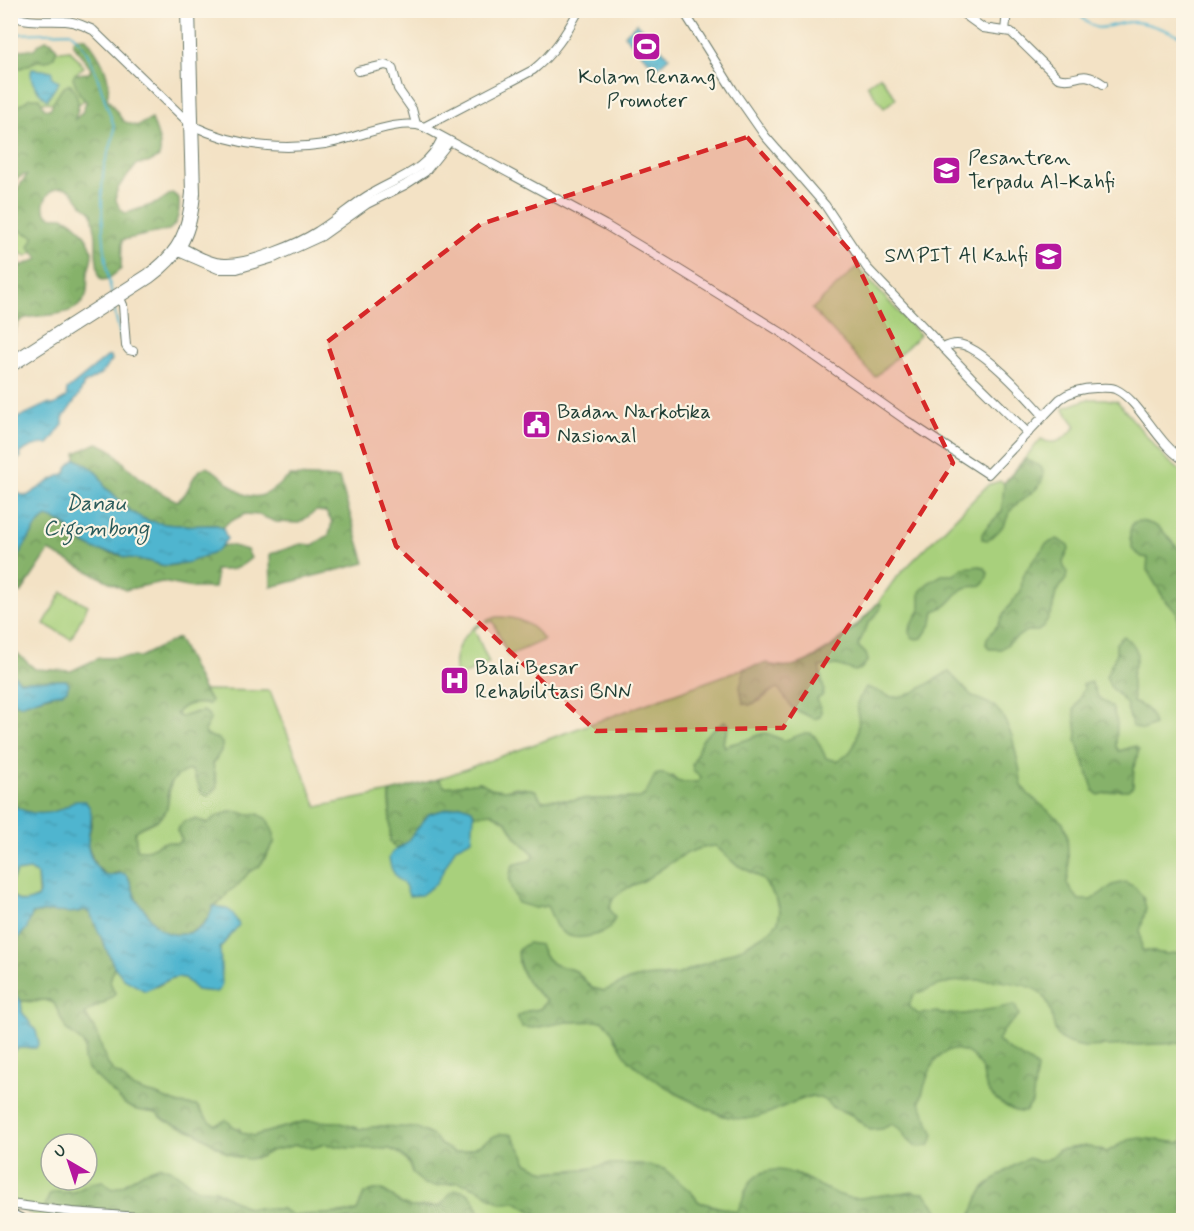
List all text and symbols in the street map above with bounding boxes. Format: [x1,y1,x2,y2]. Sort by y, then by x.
sports icon: Kolam Renang Promoter [631,30,663,62]
place label: Kolam Renang Promoter [578,63,716,115]
place label: Pesantren Terpadu Al-Kahfi [968,144,1115,196]
school or university icon: Pesantren Terpadu Al-Kahfi [931,154,963,186]
school or university icon: SMPIT Al Kahfi [1033,240,1065,272]
place label: SMPIT Al Kahfi [884,242,1028,270]
place label: Badan Narkotika Nasional [557,398,711,450]
public building icon: Badan Narkotika Nasional [520,408,552,440]
water label: Danau Cigombong [43,490,151,546]
place label: Balai Besar Rehabilitasi BNN [475,654,632,706]
hospital icon: Balai Besar Rehabilitasi BNN [438,664,470,696]
north arrow [39,1132,99,1192]
text: U [50,1140,71,1163]

